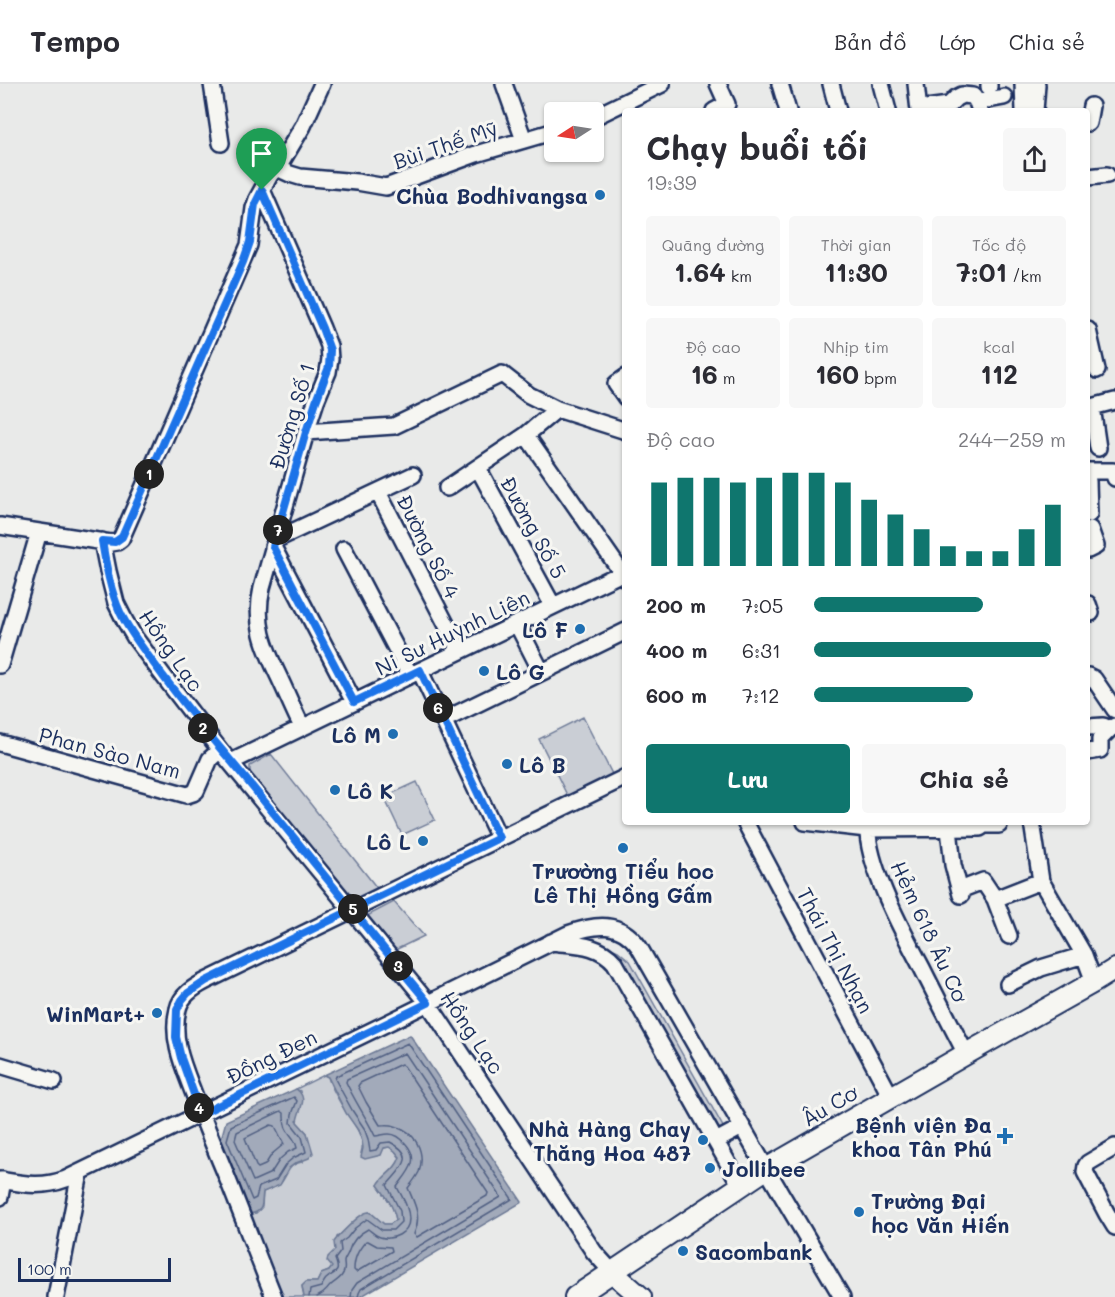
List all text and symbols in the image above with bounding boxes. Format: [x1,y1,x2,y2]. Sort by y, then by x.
text: Tempo [30,23,120,59]
text: Bản đồ [834,28,906,55]
text: Lớp [939,28,976,55]
text: Chia sẻ [1009,28,1085,55]
north arrow [544,102,604,162]
map controls [544,102,604,162]
street label: Bùi Thế Mỹ [389,114,501,174]
text: Chạy buổi tối [646,125,869,168]
pin [236,128,287,190]
button: share [1003,128,1066,191]
icon: arrive [245,137,278,170]
text: 19:39 [646,169,697,195]
place label: Chùa Bodhivangsa [396,182,588,209]
marker: Chùa Bodhivangsa [593,188,607,202]
text: Quãng đường [662,234,764,255]
text: Thời gian [821,234,891,255]
text: Tốc độ [972,234,1026,255]
text: 1.64 [674,255,726,289]
text: 11:30 [824,255,888,289]
text: 7:01 [956,255,1007,289]
text: km [726,265,752,286]
text: /km [1007,265,1042,286]
text: Độ cao [685,336,741,357]
text: Nhịp tim [823,336,889,357]
text: kcal [983,336,1015,357]
text: 16 [690,357,718,391]
text: 160 [815,357,859,391]
text: 112 [980,357,1018,391]
street label: Đường Số 1 [262,359,320,473]
text: m [718,367,736,388]
text: bpm [859,367,897,388]
text: Độ cao [646,426,715,452]
text: 244–259 m [958,426,1066,452]
pin: 1 [134,459,164,489]
text: 1 [145,463,153,484]
street label: Đường Số 5 [495,471,573,583]
street label: Đường Số 4 [391,490,467,603]
pin: 7 [263,515,293,545]
text: 7 [274,519,282,540]
street label: Ni Sư Huỳnh Liên [370,583,534,681]
text: 200 m [646,592,706,618]
text: 7:05 [742,592,783,618]
street label: Hồng Lạc [134,604,210,696]
place label: Lô F [522,616,568,643]
marker: Lô F [573,622,587,636]
text: 400 m [646,637,707,663]
text: 6:31 [742,637,781,663]
place label: Lô G [496,658,545,685]
marker: Lô G [477,664,491,678]
text: 600 m [646,682,707,708]
text: 7:12 [742,682,779,708]
pin: 6 [423,693,453,723]
text: 6 [433,697,443,718]
pin: 2 [188,713,218,743]
text: 2 [199,717,207,738]
street label: Phan Sào Nam [36,720,184,784]
place label: Lô M [332,721,381,748]
marker: Lô M [386,727,400,741]
button: Lưu [646,744,850,813]
button: Chia sẻ [862,744,1066,813]
place label: Lô B [519,751,566,778]
marker: Lô B [500,757,514,771]
place label: Lô K [347,777,393,804]
marker: Lô K [328,783,342,797]
place label: Lô L [366,828,411,855]
marker: Lô L [416,834,430,848]
marker: Trươờng Tiểu học Lê Thị Hồng Gấm [616,841,630,855]
street label: Hẻm 618 Âu Cơ [886,856,975,1007]
place label: Trươờng Tiểu học Lê Thị Hồng Gấm [532,857,714,908]
street label: Thái Thị Nhạn [792,883,880,1017]
pin: 5 [338,894,368,924]
text: 5 [348,898,358,919]
pin: 3 [383,951,413,981]
text: 3 [393,955,403,976]
street label: Hồng Lạc [435,985,511,1079]
place label: WinMart+ [46,1000,145,1027]
marker: WinMart+ [150,1006,164,1020]
street label: Đồng Đen [221,1022,321,1090]
street label: Âu Cơ [797,1078,863,1132]
pin: 4 [184,1093,214,1123]
text: 4 [194,1097,204,1118]
place label: Bệnh viện Đa khoa Tân Phú [852,1111,992,1162]
place label: Nhà Hàng Chay Thăng Hoa 487 [528,1115,691,1166]
marker: Bệnh viện Đa khoa Tân Phú [996,1127,1014,1145]
marker: Nhà Hàng Chay Thăng Hoa 487 [696,1133,710,1147]
place label: Jollibee [722,1155,805,1182]
marker: Jollibee [703,1161,717,1175]
place label: Trường Đại học Văn Hiến [871,1187,1009,1238]
marker: Trường Đại học Văn Hiến [852,1205,866,1219]
place label: Sacombank [695,1238,813,1265]
marker: Sacombank [676,1244,690,1258]
scale bar [18,1255,171,1282]
text: 100 m [27,1258,72,1279]

